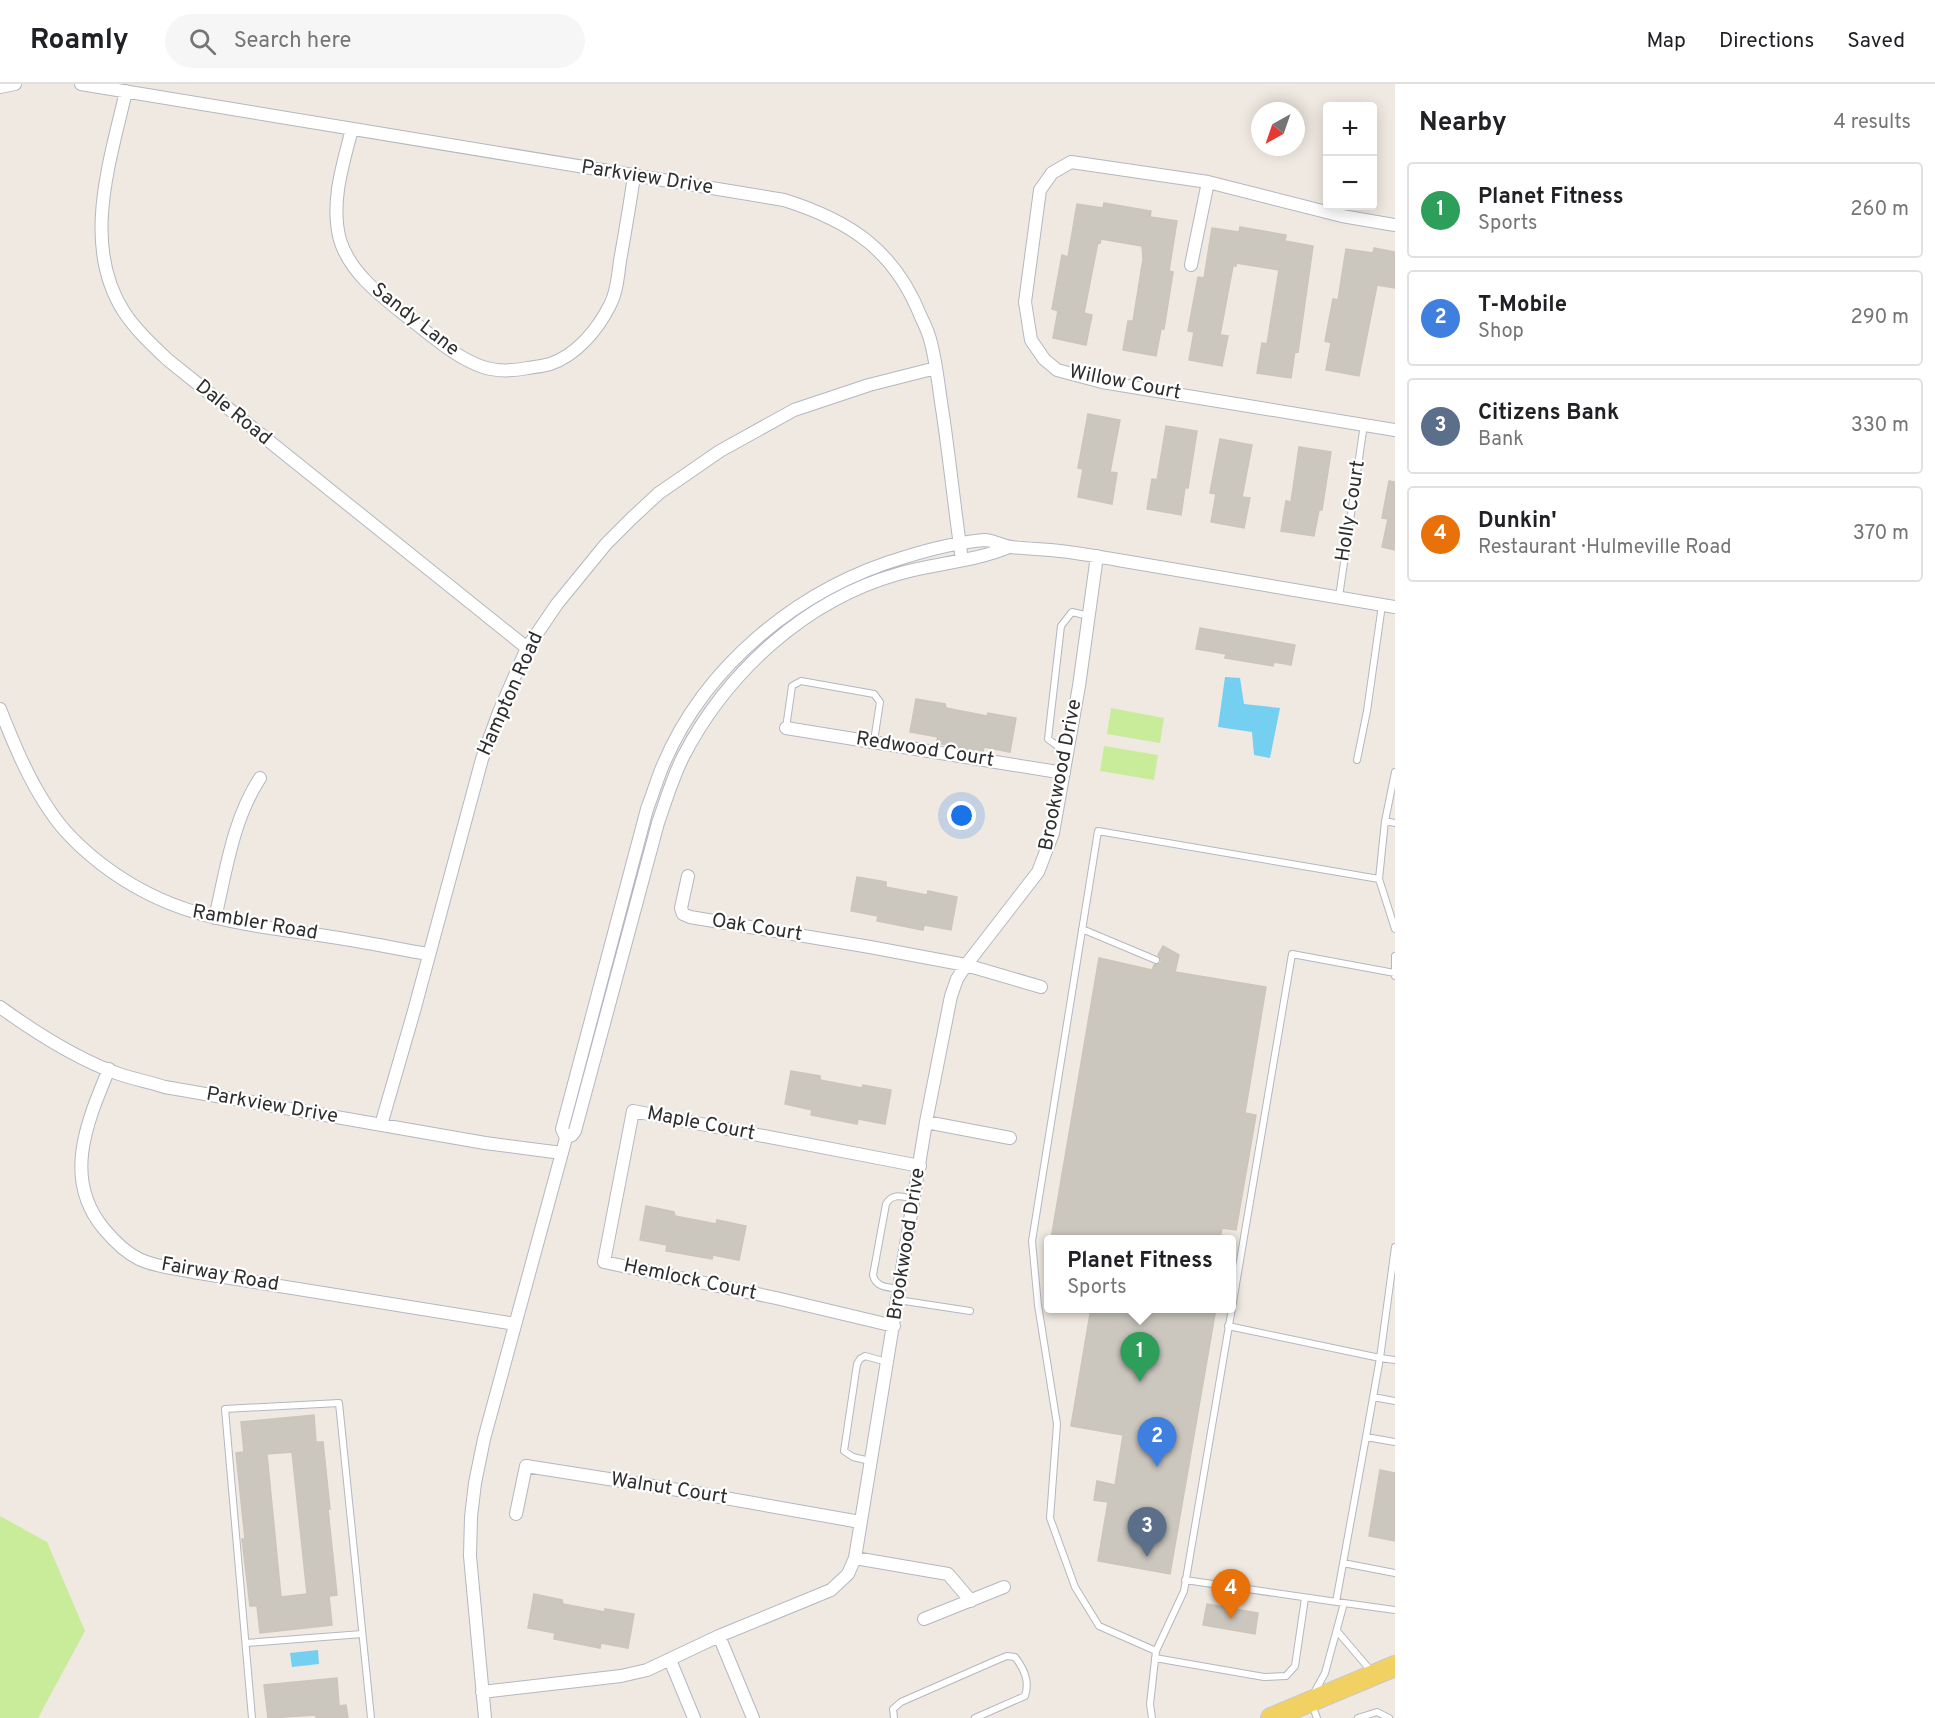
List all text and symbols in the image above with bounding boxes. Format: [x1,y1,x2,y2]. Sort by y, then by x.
search box [165,14,585,68]
text: Roamly [30,23,129,59]
icon: search [186,25,219,58]
text: Search here [234,28,351,55]
text: Map [1646,28,1686,55]
text: Directions [1719,28,1814,55]
text: Saved [1847,28,1905,55]
north arrow [1251,102,1305,156]
map controls [1323,102,1377,210]
button: + [1323,102,1377,156]
text: Nearby [1419,107,1507,140]
text: 4 results [1834,110,1911,136]
street label: Parkview Drive [579,155,715,201]
button: − [1323,156,1377,210]
text: Planet Fitness [1478,184,1624,211]
text: 1 [1437,197,1445,223]
text: 260 m [1850,197,1909,223]
text: Sports [1478,211,1538,237]
street label: Sandy Lane [366,277,464,363]
text: T-Mobile [1478,292,1567,319]
text: 2 [1434,305,1447,331]
text: 290 m [1851,305,1909,331]
text: Shop [1478,319,1524,345]
street label: Willow Court [1067,359,1183,407]
street label: Dale Road [190,374,276,452]
text: Citizens Bank [1478,400,1619,427]
text: 3 [1435,413,1447,439]
text: 330 m [1851,413,1909,439]
text: Bank [1478,427,1524,453]
street label: Holly Court [1330,458,1372,564]
text: Dunkin' [1478,508,1557,535]
text: 4 [1434,521,1447,547]
text: 370 m [1853,521,1909,547]
text: Restaurant · Hulmeville Road [1478,535,1732,561]
street label: Hampton Road [472,628,550,760]
street label: Brookwood Drive [1034,697,1088,853]
street label: Redwood Court [854,726,996,774]
your location [947,801,976,830]
street label: Rambler Road [190,899,320,947]
street label: Oak Court [710,908,804,948]
street label: Parkview Drive [204,1082,340,1130]
street label: Maple Court [645,1101,757,1147]
street label: Brookwood Drive [882,1166,932,1322]
popup [1044,1235,1236,1313]
text: Planet Fitness [1067,1248,1213,1275]
street label: Fairway Road [159,1252,281,1298]
street label: Hemlock Court [621,1253,759,1307]
text: Sports [1067,1275,1127,1301]
pin: 1 [1120,1332,1160,1382]
pin: 2 [1138,1418,1176,1467]
street label: Walnut Court [609,1467,729,1511]
pin: 3 [1128,1508,1166,1557]
pin: 4 [1212,1570,1250,1619]

